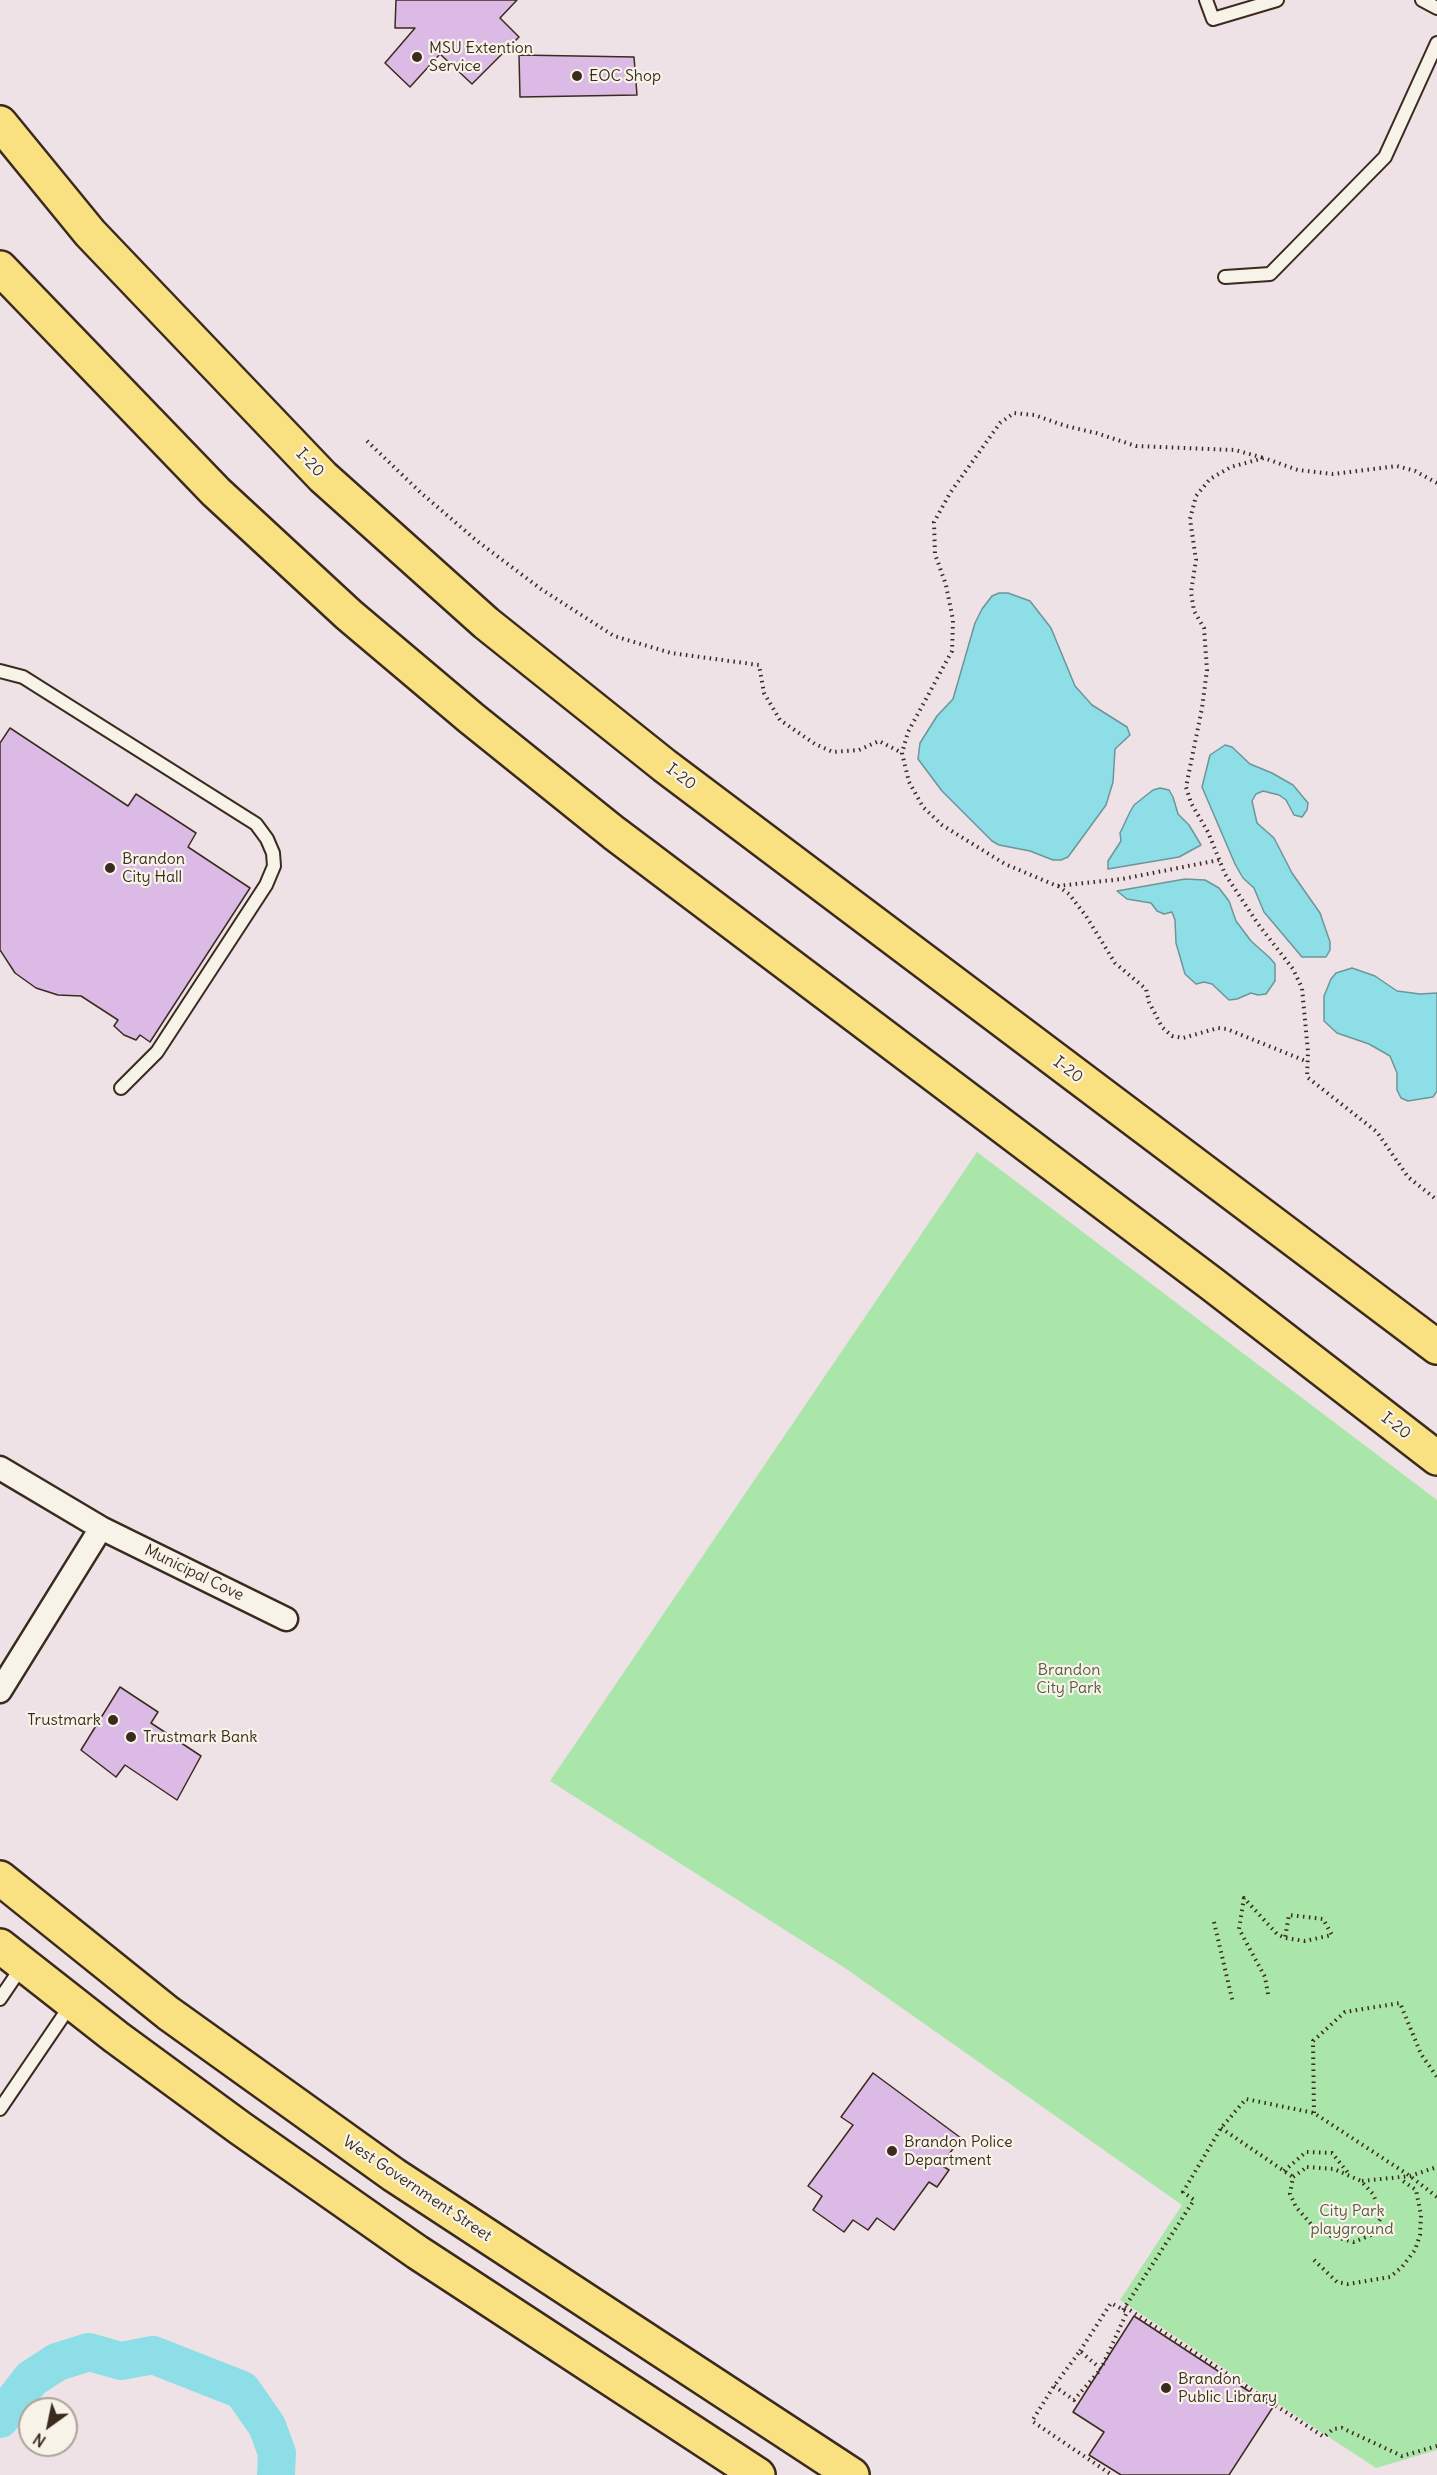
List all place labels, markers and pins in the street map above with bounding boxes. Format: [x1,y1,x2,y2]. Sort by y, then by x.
place label: MSU Extention Service [429,38,533,76]
marker: MSU Extention Service [410,50,424,64]
place label: EOC Shop [589,66,661,86]
marker: EOC Shop [570,69,584,83]
place label: Brandon City Hall [122,849,185,887]
marker: Brandon City Hall [103,861,117,875]
place label: Trustmark [27,1710,101,1730]
marker: Trustmark [106,1713,120,1727]
place label: Trustmark Bank [143,1727,258,1747]
marker: Trustmark Bank [124,1730,138,1744]
place label: Brandon Police Department [904,2132,1013,2170]
marker: Brandon Police Department [885,2144,899,2158]
place label: Brandon Public Library [1178,2369,1277,2407]
marker: Brandon Public Library [1159,2381,1173,2395]

